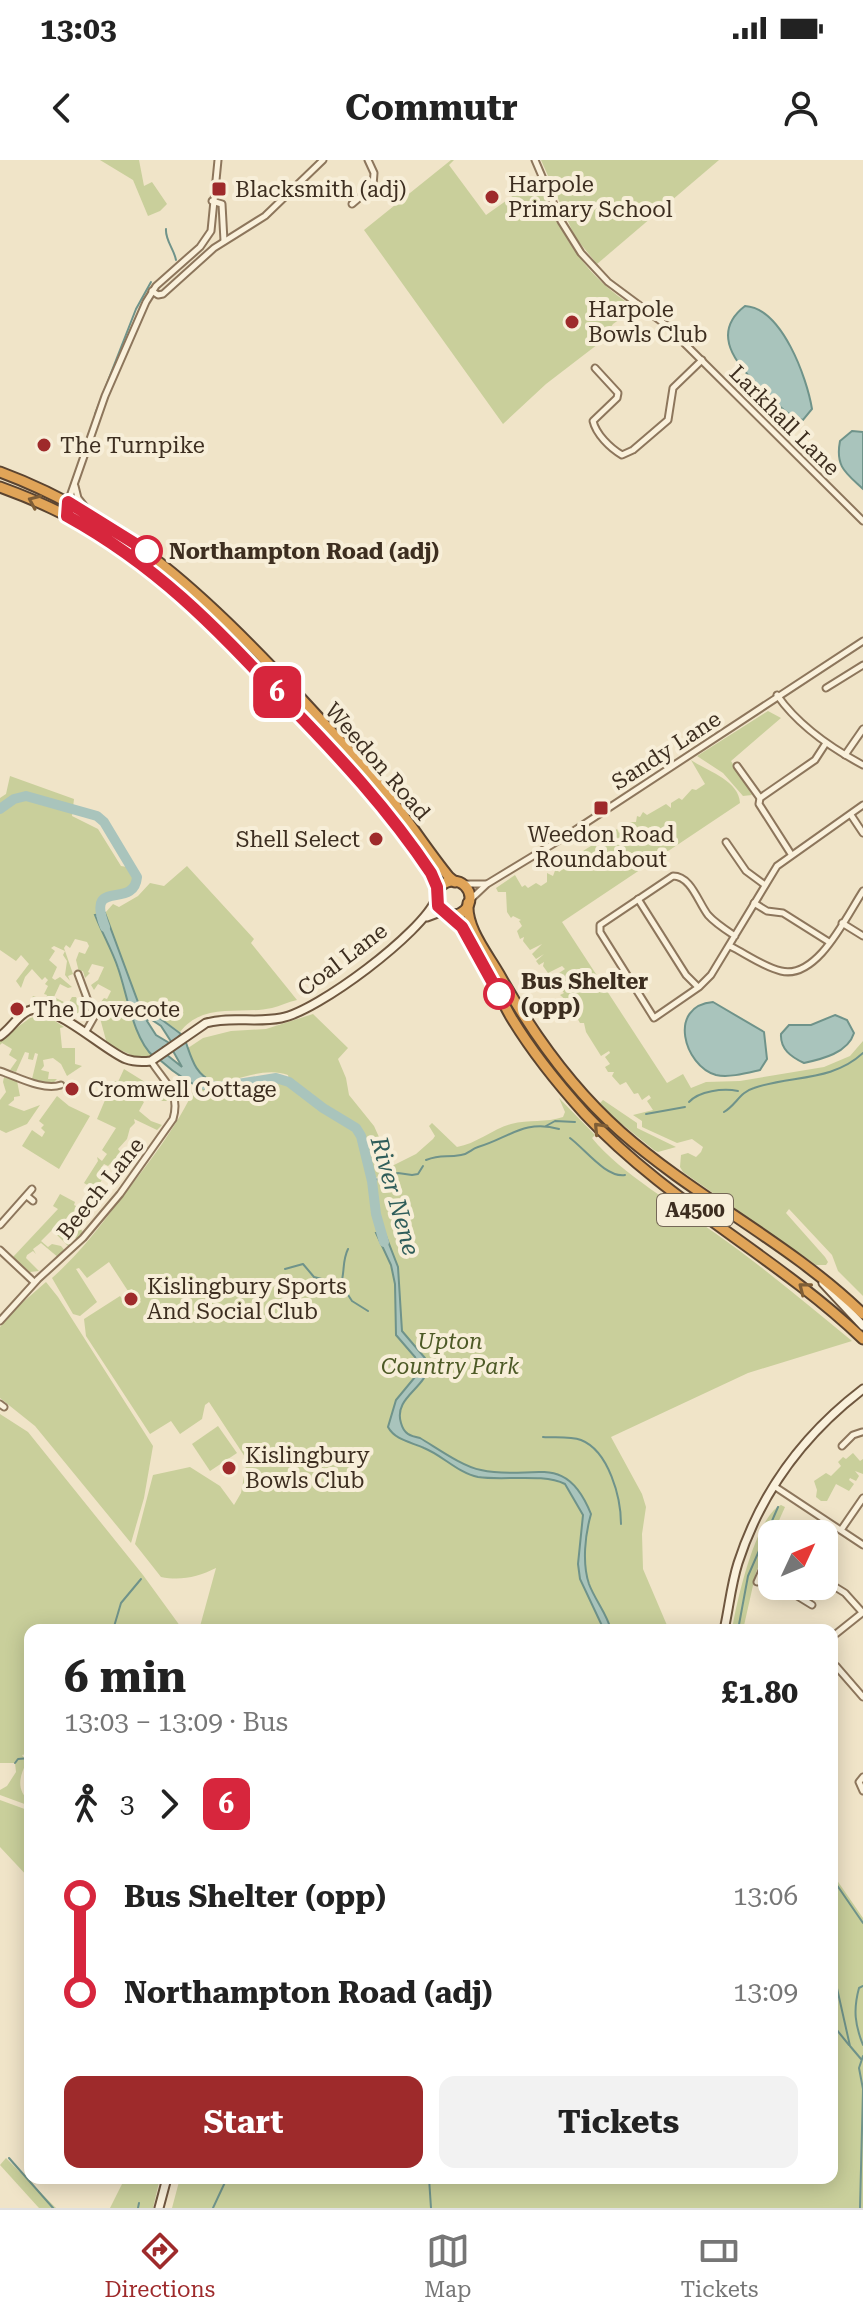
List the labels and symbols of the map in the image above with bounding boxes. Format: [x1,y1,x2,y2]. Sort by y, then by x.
place label: Harpole Primary School [508,172,673,222]
place label: Blacksmith (adj) [235,177,407,202]
marker: Blacksmith (adj) [210,180,228,198]
marker: Harpole Primary School [483,188,501,206]
place label: Harpole Bowls Club [588,297,707,347]
marker: Harpole Bowls Club [563,313,581,331]
street label: Larkhall Lane [724,360,845,481]
place label: The Turnpike [60,433,205,458]
marker: The Turnpike [35,436,53,454]
one-way arrow [28,494,42,510]
marker: Northampton Road (adj) [132,536,162,566]
place label: Northampton Road (adj) [169,539,439,564]
line badge: 6 [251,666,303,718]
street label: Weedon Road [320,698,435,825]
street label: Sandy Lane [607,706,725,795]
marker: Weedon Road Roundabout [592,799,610,817]
place label: Weedon Road Roundabout [527,822,675,872]
place label: Shell Select [236,827,360,852]
marker: Shell Select [367,830,385,848]
street label: Coal Lane [293,918,392,1001]
place label: Bus Shelter (opp) [521,969,648,1019]
marker: Bus Shelter (opp) [484,979,514,1009]
place label: The Dovecote [33,997,180,1022]
marker: The Dovecote [8,1000,26,1018]
place label: Cromwell Cottage [88,1077,277,1102]
marker: Cromwell Cottage [63,1080,81,1098]
one-way arrow [594,1123,608,1137]
water label: River Nene [364,1132,425,1259]
street label: Beech Lane [52,1133,149,1244]
road number: A4500 [657,1194,733,1226]
place label: Kislingbury Sports And Social Club [147,1274,347,1324]
one-way arrow [798,1283,813,1297]
marker: Kislingbury Sports And Social Club [122,1290,140,1308]
park label: Upton Country Park [381,1329,519,1379]
place label: Kislingbury Bowls Club [245,1443,370,1493]
marker: Kislingbury Bowls Club [220,1459,238,1477]
north arrow [758,1520,838,1600]

